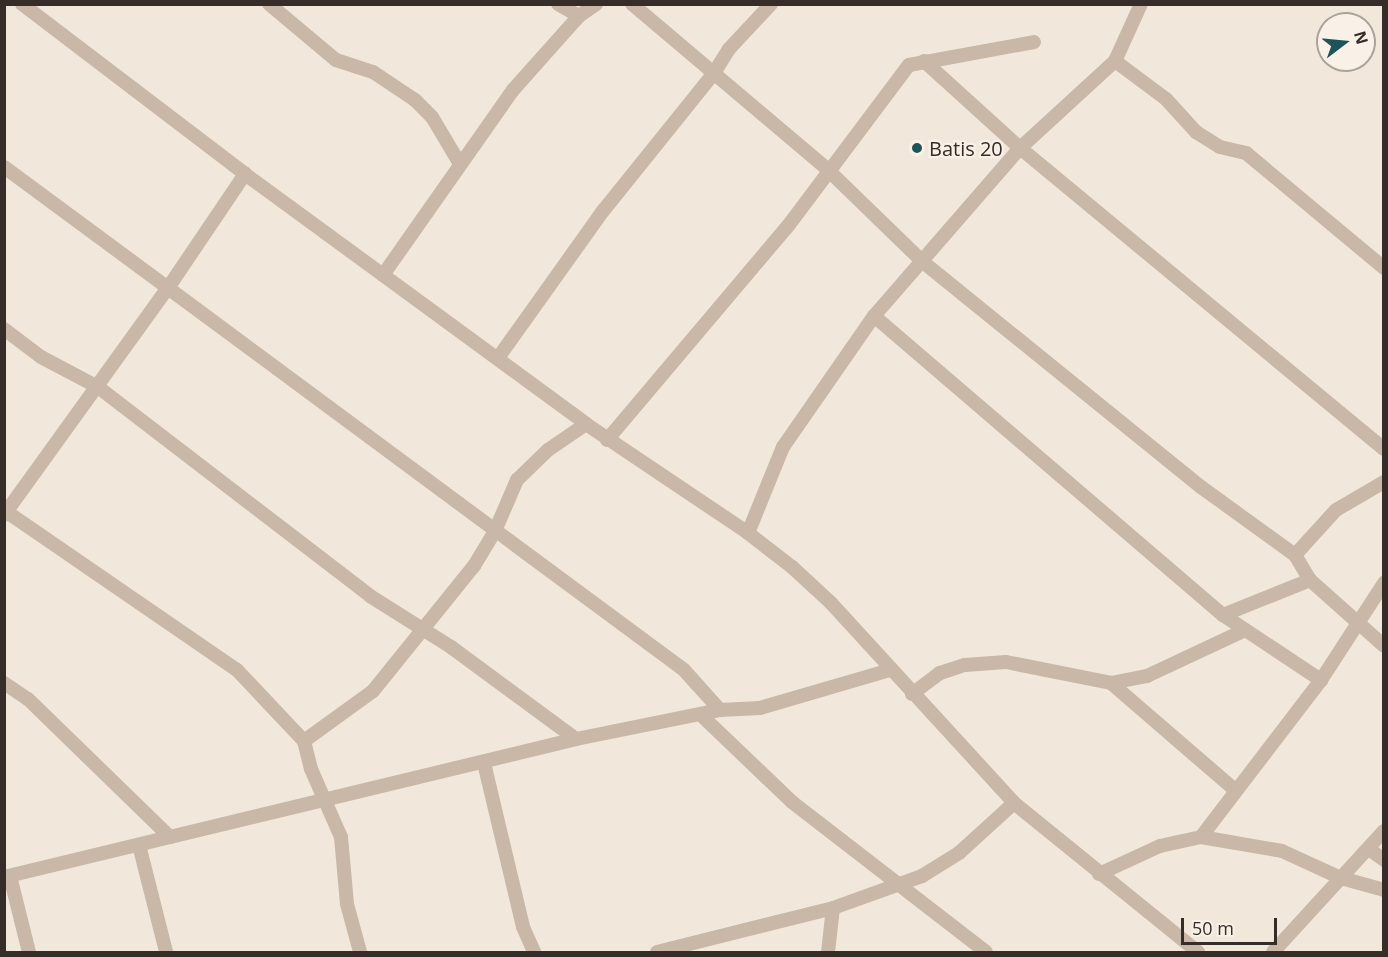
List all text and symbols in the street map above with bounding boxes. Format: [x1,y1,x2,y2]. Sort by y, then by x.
north arrow [1316,12,1376,72]
text: N [1349,28,1374,47]
place label: Batis 20 [929,136,1003,160]
marker: Batis 20 [910,141,924,155]
scale bar [1184,906,1280,944]
text: 50 m [1192,916,1234,940]

